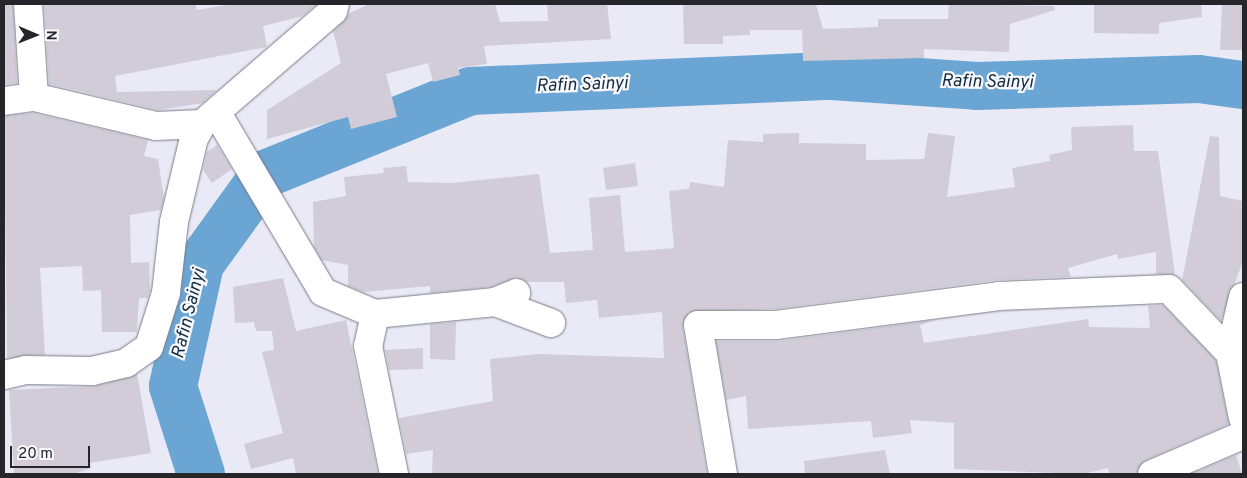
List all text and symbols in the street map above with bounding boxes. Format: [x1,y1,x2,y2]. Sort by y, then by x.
north arrow [10,10,60,60]
text: N [42,30,59,40]
water label: Rafin Sainyi [941,71,1033,95]
water label: Rafin Sainyi [536,74,628,98]
water label: Rafin Sainyi [168,267,212,361]
scale bar [12,436,92,468]
text: 20 m [18,445,53,464]

